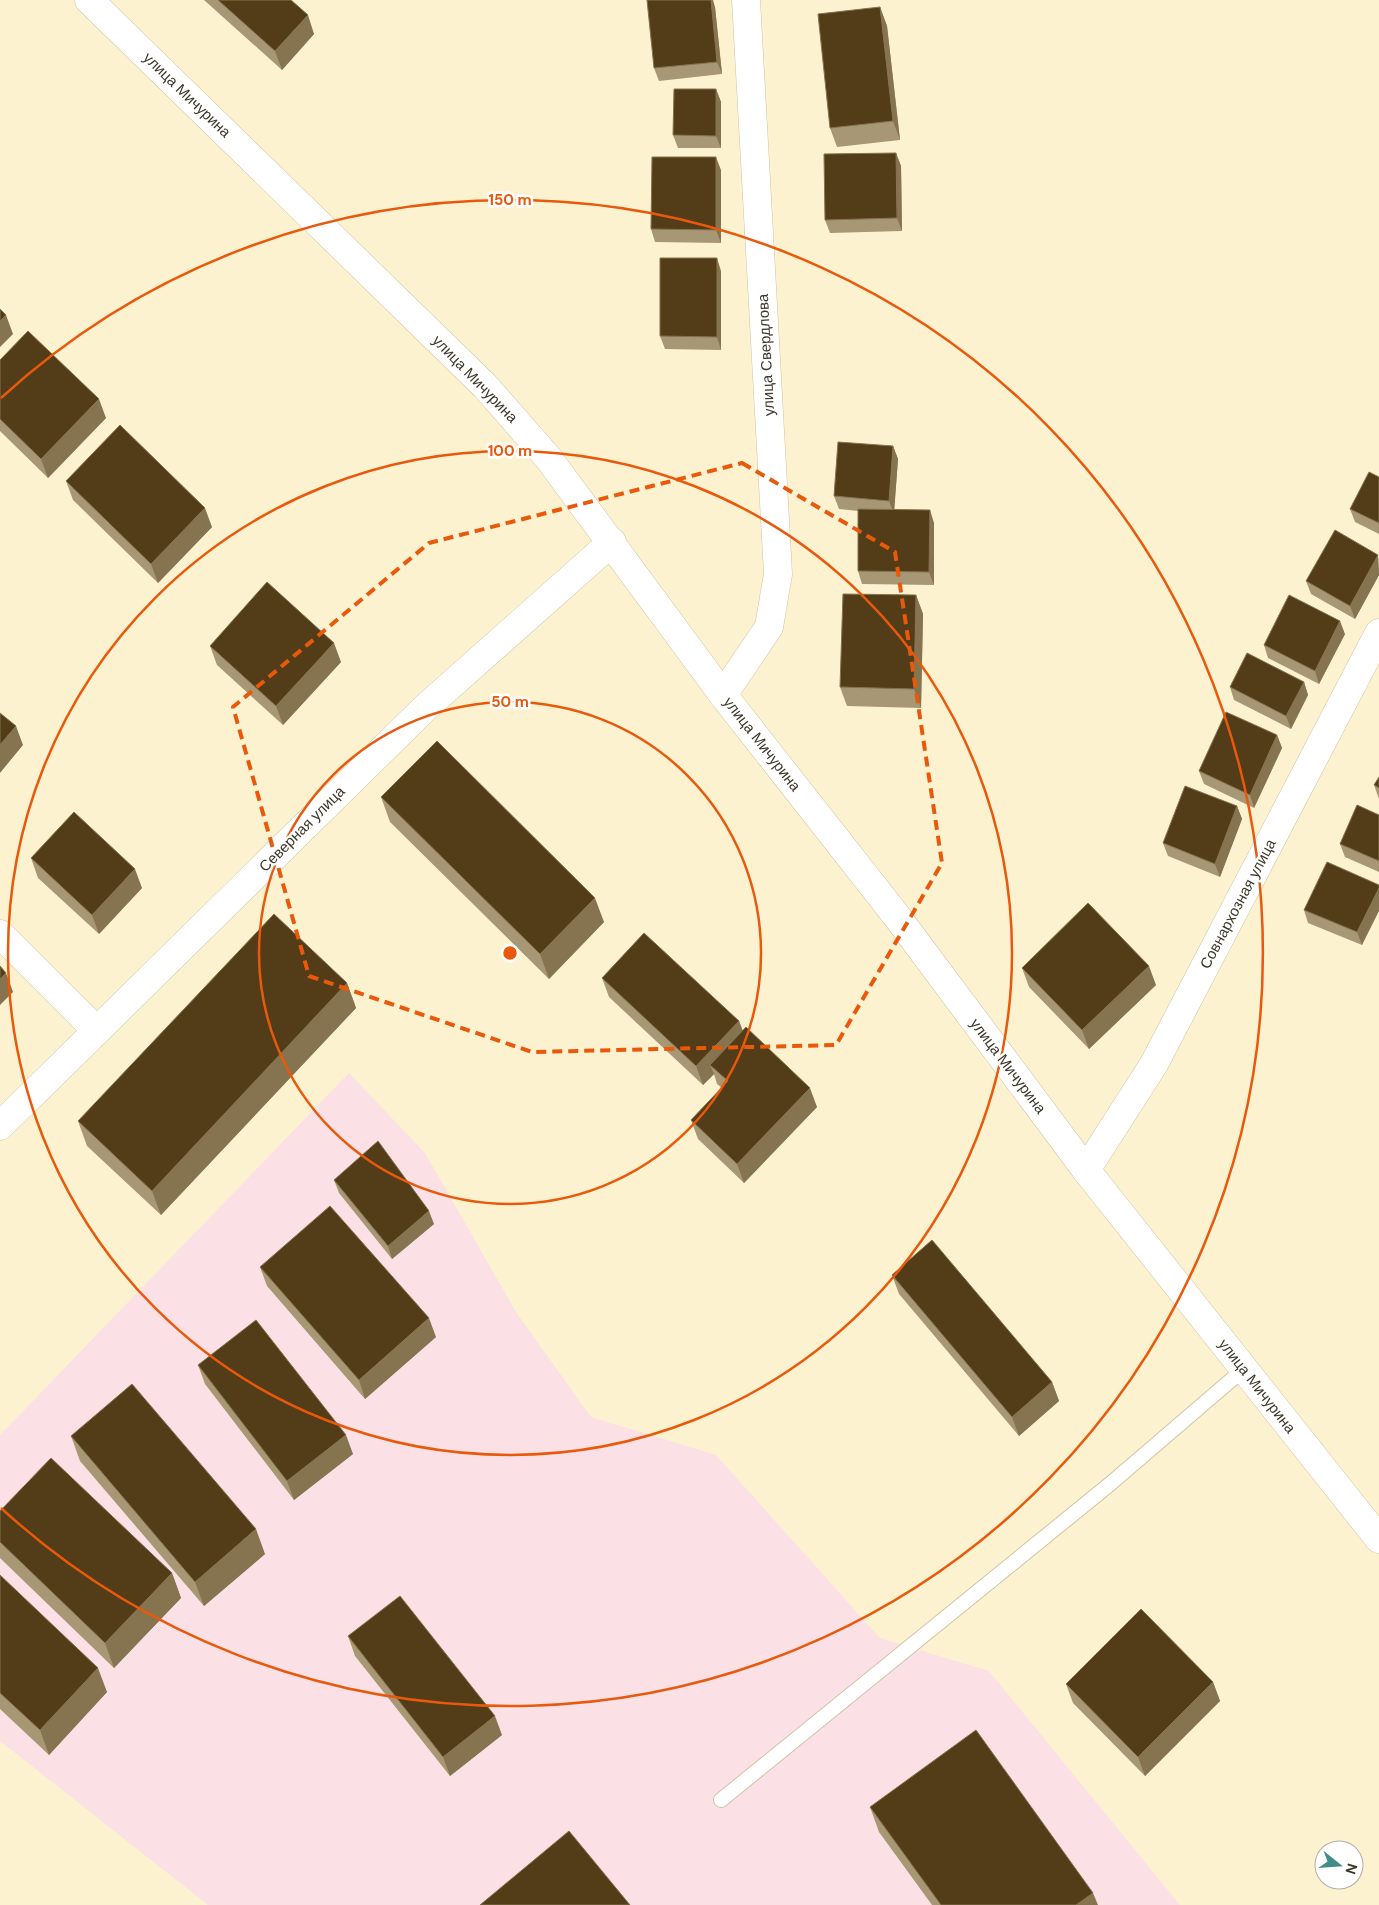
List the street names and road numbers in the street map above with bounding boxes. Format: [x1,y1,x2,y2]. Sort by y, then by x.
street label: улица Мичурина [139,48,236,142]
street label: улица Свердлова [753,293,779,417]
street label: улица Мичурина [428,331,522,428]
street label: улица Мичурина [719,693,806,796]
street label: Северная улица [255,781,350,876]
street label: Совнархозная улица [1195,835,1281,972]
street label: улица Мичурина [966,1014,1051,1118]
street label: улица Мичурина [1214,1335,1301,1438]

